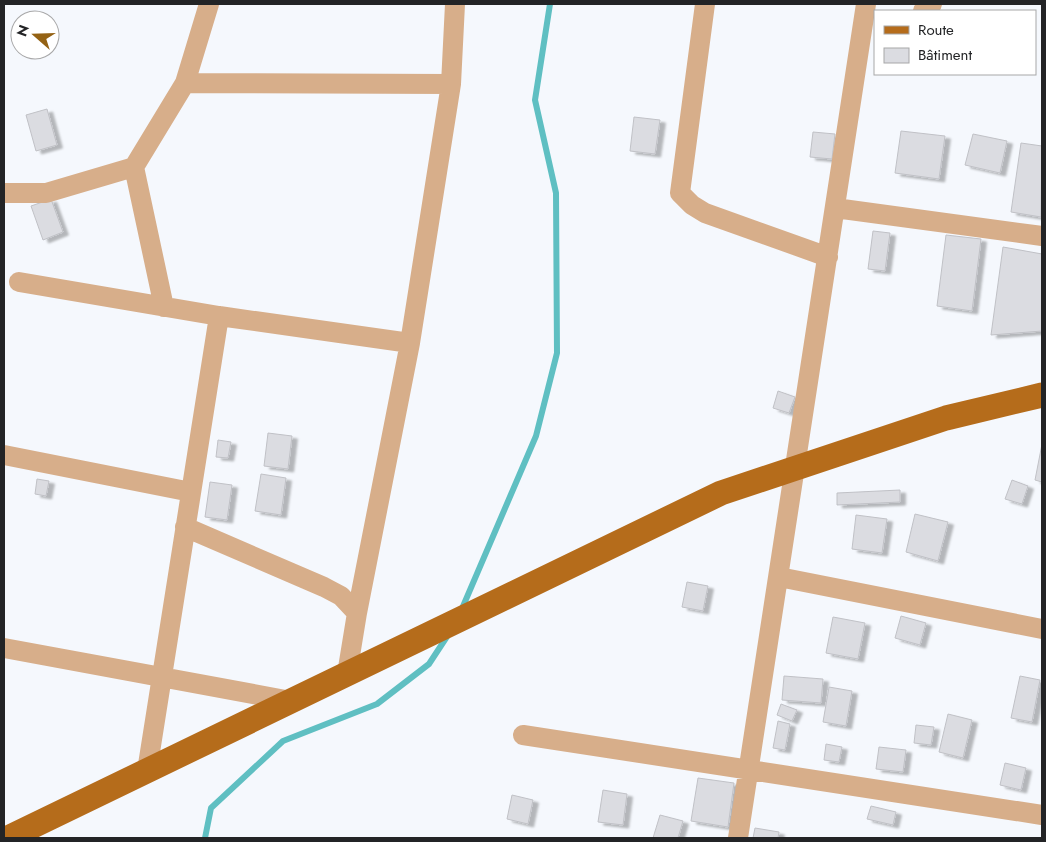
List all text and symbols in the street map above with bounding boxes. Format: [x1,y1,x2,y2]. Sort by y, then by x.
north arrow [10,10,60,60]
legend [874,10,1036,75]
text: Route [918,19,954,41]
text: N [11,22,34,39]
text: Bâtiment [918,44,972,66]

